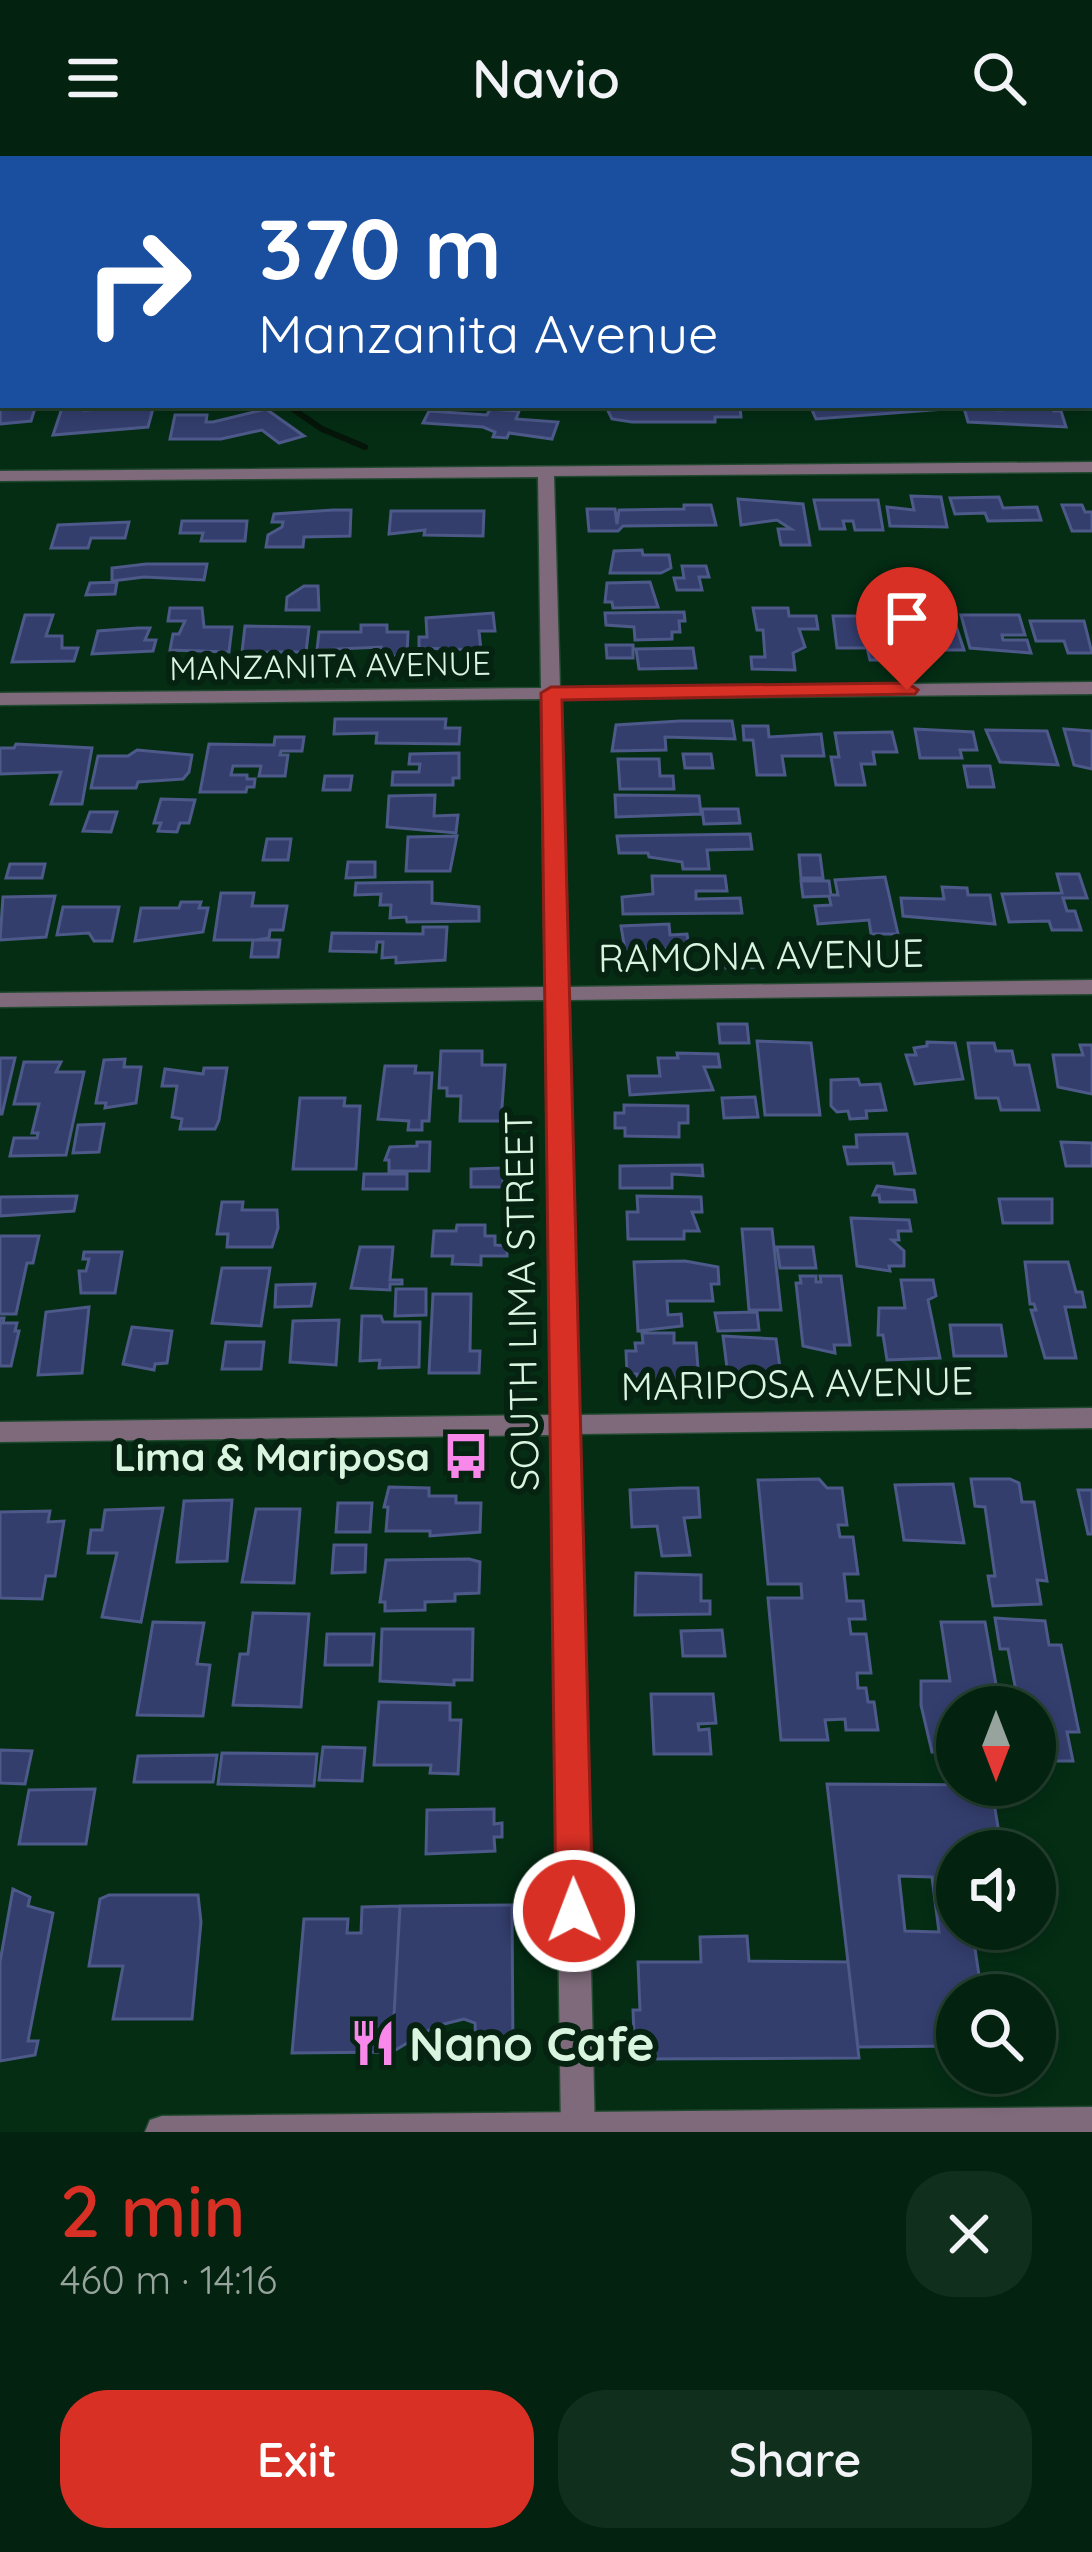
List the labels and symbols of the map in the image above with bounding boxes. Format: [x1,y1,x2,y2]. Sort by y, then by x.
pin [856,567,958,690]
street label: MANZANITA AVENUE [169,642,491,688]
street label: RAMONA AVENUE [598,928,924,982]
street label: SOUTH LIMA STREET [493,1111,549,1491]
street label: MARIPOSA AVENUE [620,1355,974,1411]
bus stop icon: Lima & Mariposa [441,1431,491,1481]
place label: Lima & Mariposa [114,1432,430,1481]
north arrow [936,1686,1056,1806]
position arrow [511,1848,637,1974]
place label: Nano Cafe [409,2013,655,2073]
restaurant icon: Nano Cafe [348,2018,398,2068]

